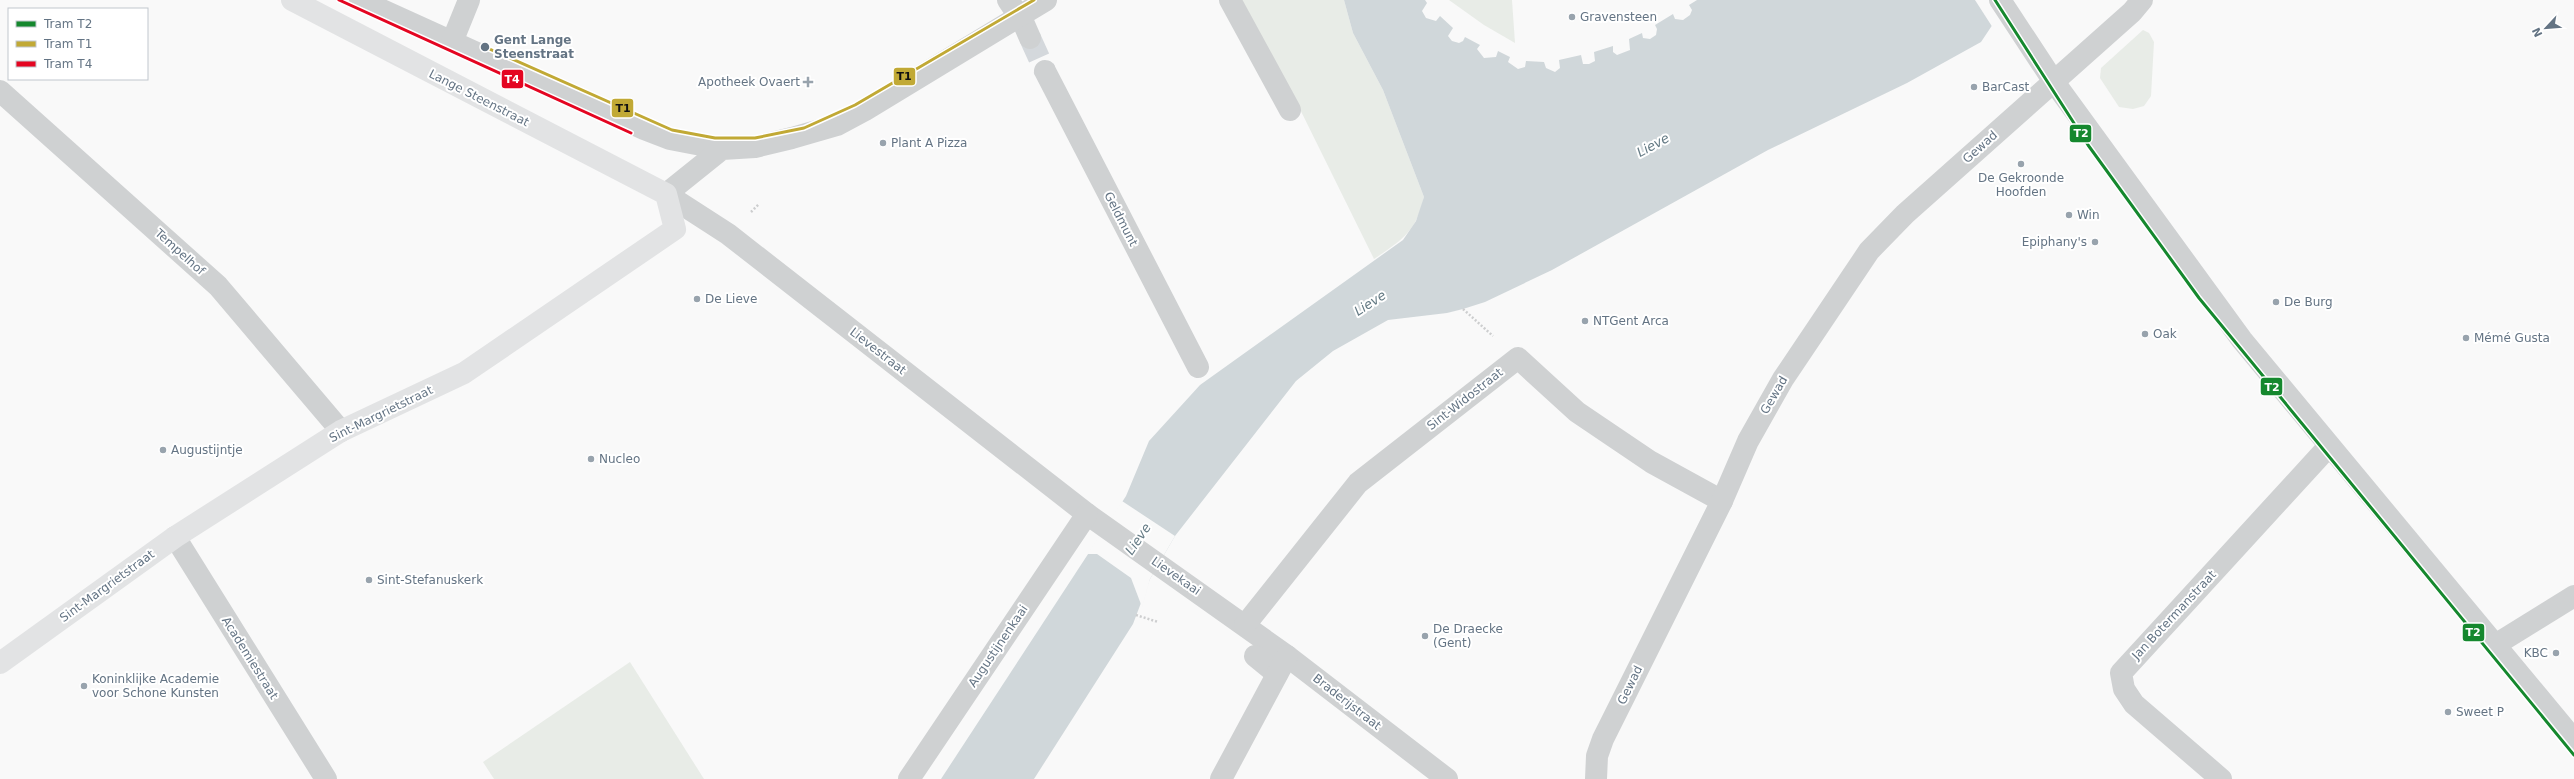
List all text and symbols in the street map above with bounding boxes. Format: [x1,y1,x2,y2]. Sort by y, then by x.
legend [8,8,148,80]
north arrow [2526,8,2566,48]
place label: Gravensteen [1580,10,1657,24]
marker: Gravensteen [1567,12,1577,22]
text: Tram T2 [43,17,92,31]
text: N [2530,25,2545,39]
place label: Gent Lange Steenstraat [494,33,574,61]
text: Tram T1 [43,37,92,51]
marker: Gent Lange Steenstraat [479,41,491,53]
text: Tram T4 [43,57,92,71]
street label: Lange Steenstraat [427,67,532,129]
line badge: T1 [893,67,916,86]
line badge: T4 [501,69,524,89]
text: T1 [896,70,912,83]
text: T4 [504,73,520,86]
place label: Apotheek Ovaert [698,75,800,89]
marker: Apotheek Ovaert [803,77,813,87]
place label: BarCast [1982,80,2030,94]
marker: BarCast [1969,82,1979,92]
line badge: T1 [611,98,634,118]
text: T1 [615,102,631,115]
line badge: T2 [2069,124,2092,143]
text: T2 [2073,127,2089,140]
street label: Gewad [1960,128,2000,166]
water label: Lieve [1634,130,1672,160]
place label: Plant A Pizza [891,136,967,150]
marker: Plant A Pizza [878,138,888,148]
marker: De Gekroonde Hoofden [2016,159,2026,169]
place label: De Gekroonde Hoofden [1978,171,2064,199]
street label: Geldmunt [1101,189,1141,249]
place label: Win [2077,208,2100,222]
marker: Win [2064,210,2074,220]
street label: Tempelhof [152,225,208,278]
place label: Epiphany's [2022,235,2087,249]
marker: Epiphany's [2090,237,2100,247]
water label: Lieve [1351,287,1389,319]
place label: De Lieve [705,292,757,306]
marker: De Lieve [692,294,702,304]
place label: De Burg [2284,295,2333,309]
marker: De Burg [2271,297,2281,307]
place label: NTGent Arca [1593,314,1669,328]
marker: NTGent Arca [1580,316,1590,326]
street label: Lievestraat [847,325,909,377]
place label: Oak [2153,327,2177,341]
marker: Oak [2140,329,2150,339]
place label: Mémé Gusta [2474,331,2550,345]
marker: Mémé Gusta [2461,333,2471,343]
street label: Sint-Widostraat [1424,365,1506,433]
street label: Gewad [1758,374,1790,416]
line badge: T2 [2260,377,2283,396]
text: T2 [2264,381,2280,394]
street label: Sint-Margrietstraat [327,383,435,445]
place label: Augustijntje [171,443,243,457]
marker: Augustijntje [158,445,168,455]
place label: Nucleo [599,452,640,466]
marker: Nucleo [586,454,596,464]
water label: Lieve [1122,520,1154,558]
street label: Sint-Margrietstraat [57,547,157,625]
street label: Lievekaai [1149,554,1203,598]
street label: Jan Botermanstraat [2128,567,2219,663]
place label: Sint-Stefanuskerk [377,573,483,587]
marker: Sint-Stefanuskerk [364,575,374,585]
street label: Augustijnenkaai [965,602,1031,690]
street label: Academiestraat [219,614,281,702]
place label: De Draecke (Gent) [1433,622,1503,650]
line badge: T2 [2462,623,2485,642]
text: T2 [2465,626,2481,639]
marker: De Draecke (Gent) [1420,631,1430,641]
place label: KBC [2524,646,2548,660]
marker: KBC [2551,648,2561,658]
street label: Gewad [1615,663,1645,707]
street label: Braderijstraat [1310,671,1384,733]
place label: Koninklijke Academie voor Schone Kunsten [92,672,219,700]
marker: Koninklijke Academie voor Schone Kunsten [79,681,89,691]
place label: Sweet P [2456,705,2504,719]
marker: Sweet P [2443,707,2453,717]

